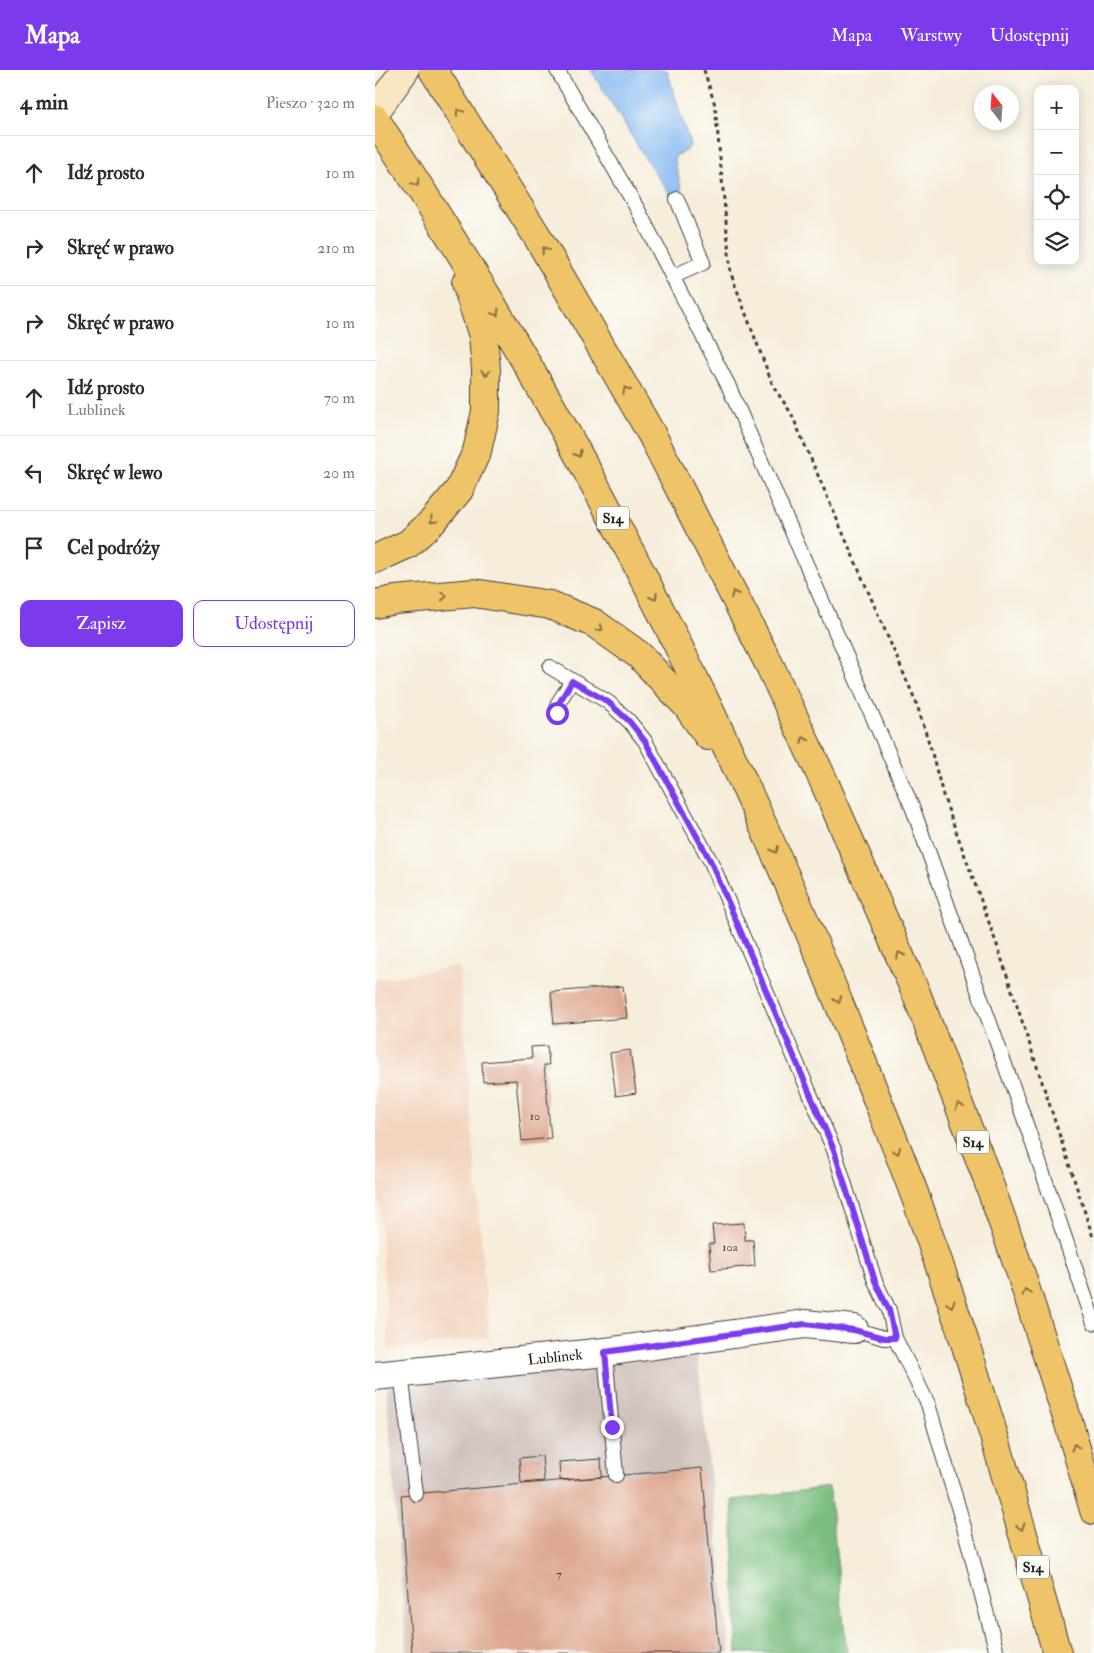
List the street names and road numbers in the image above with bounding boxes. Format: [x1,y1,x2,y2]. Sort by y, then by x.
road number: S14 [597,506,629,529]
road number: S14 [957,1130,989,1154]
street label: Lublinek [527,1345,583,1370]
road number: S14 [1017,1555,1049,1578]

